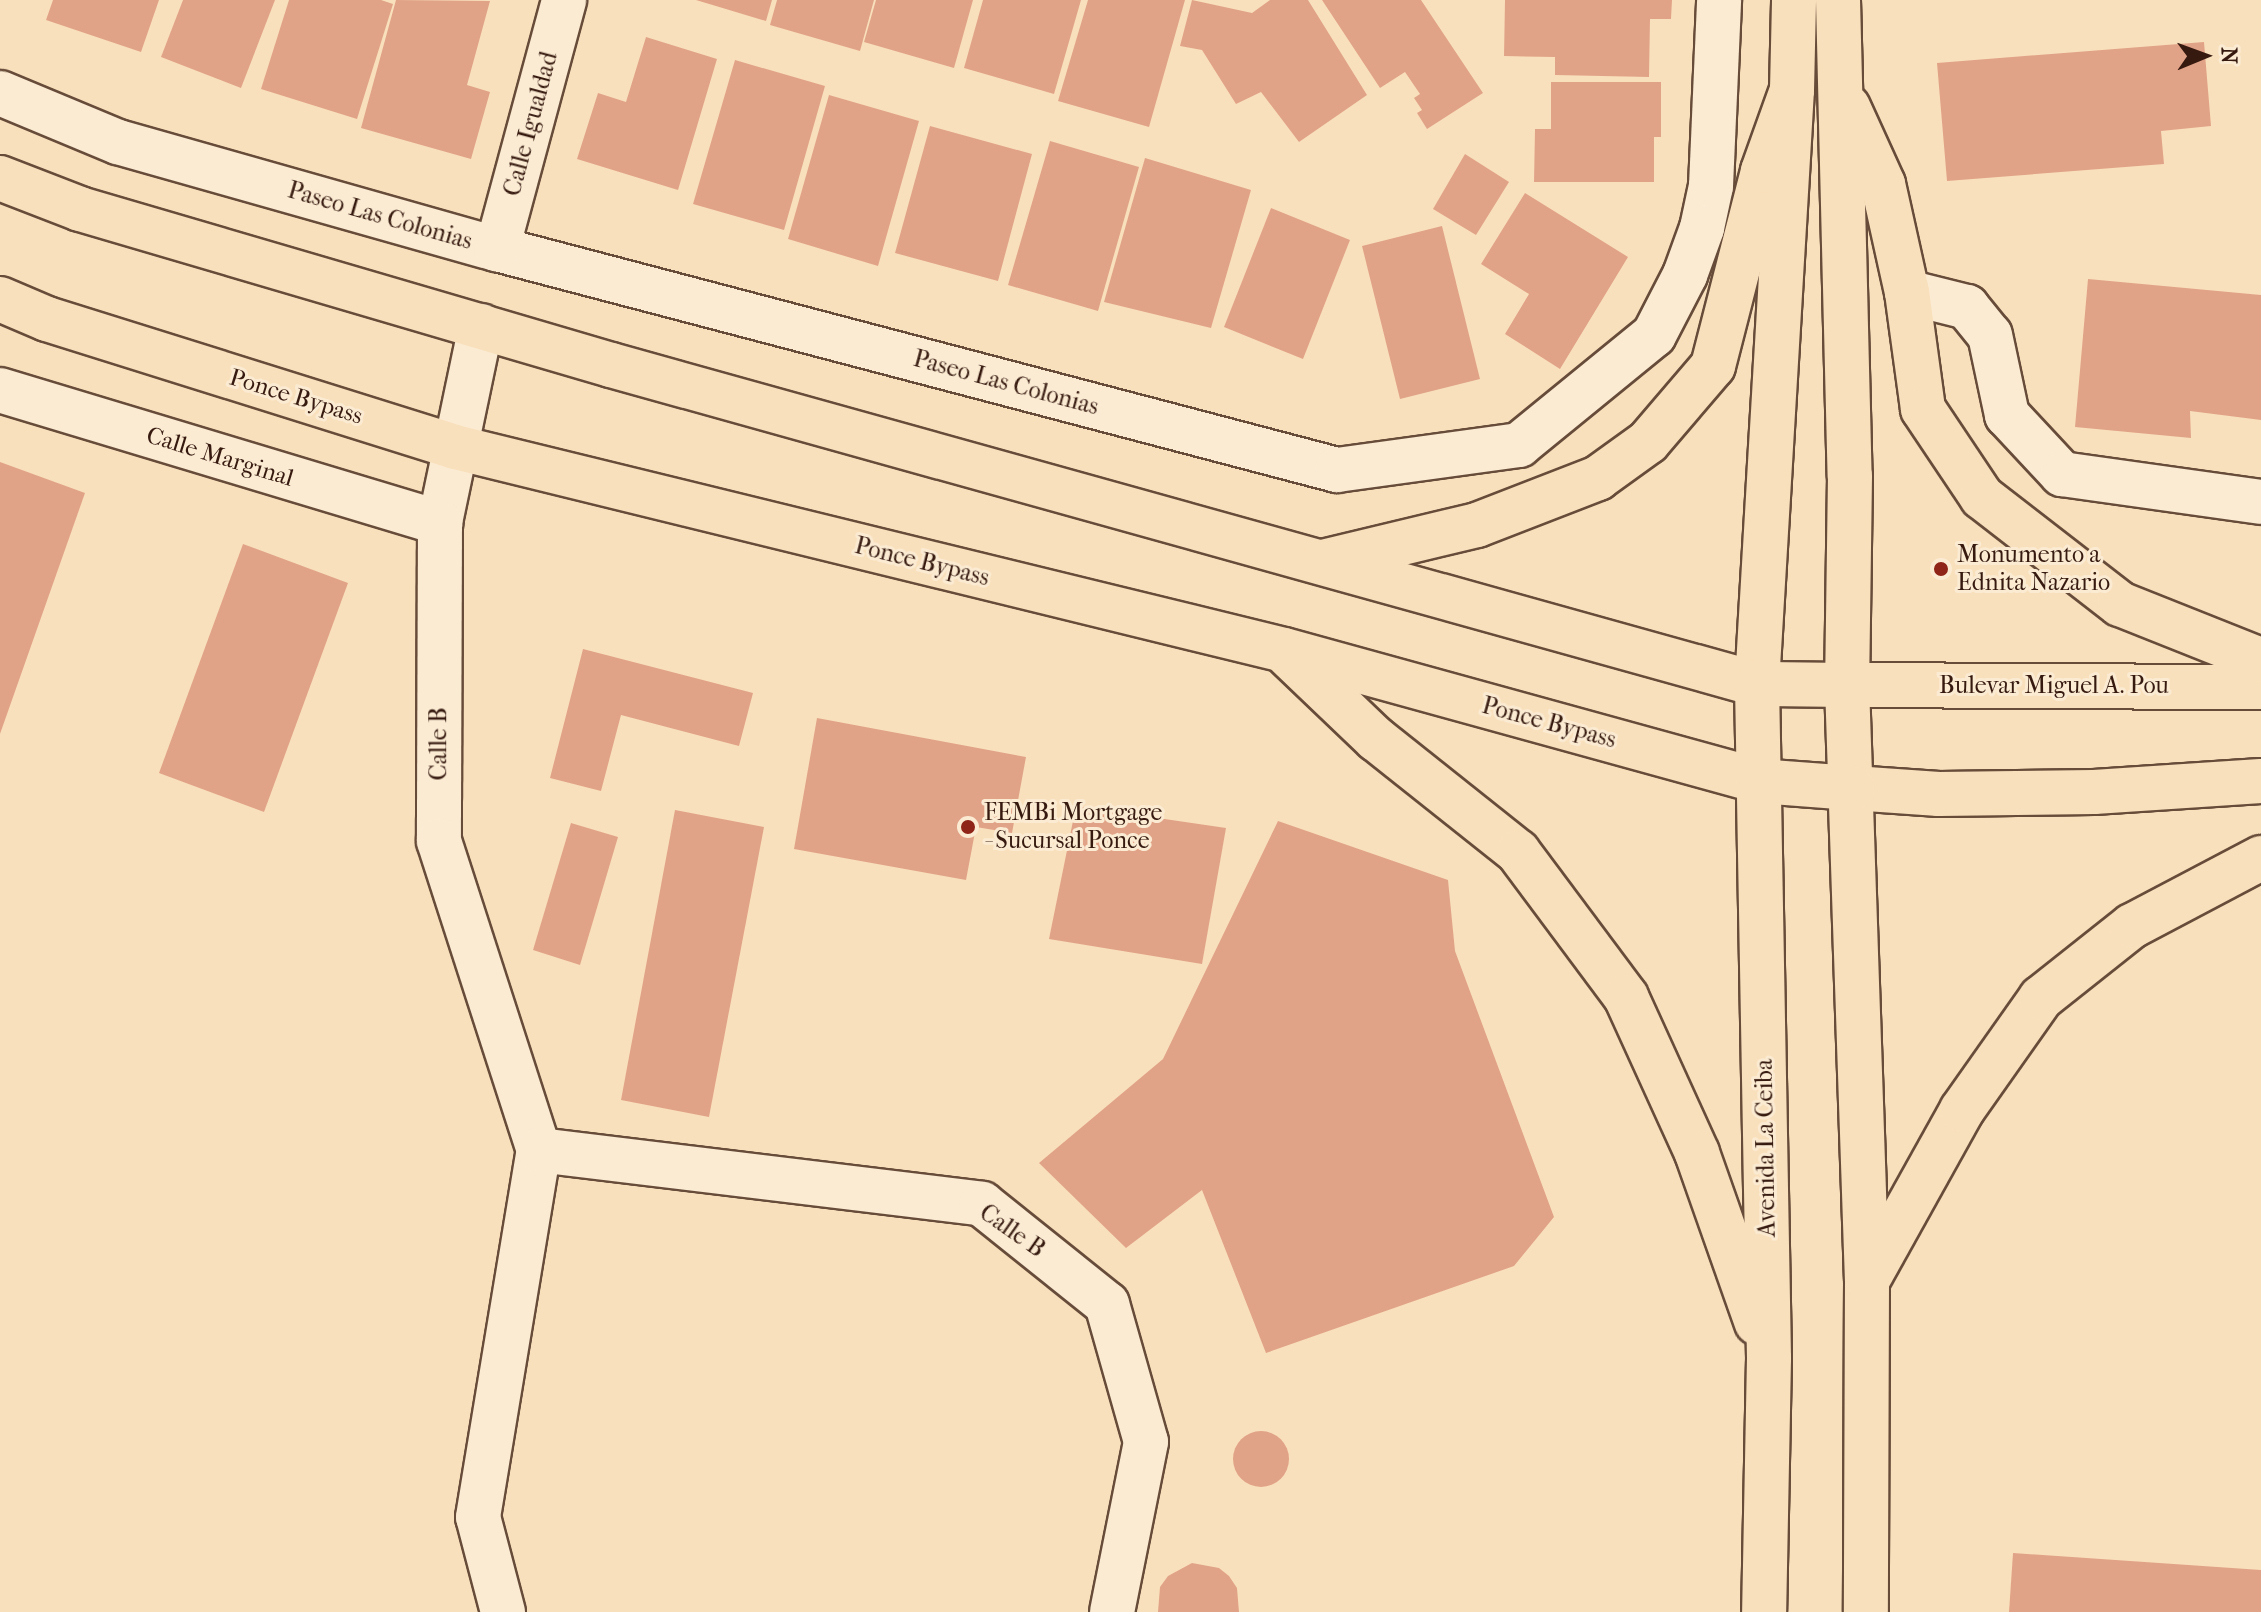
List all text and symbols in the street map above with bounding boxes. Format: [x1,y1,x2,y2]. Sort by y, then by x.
north arrow [2165,16,2245,96]
text: N [2216,47,2242,64]
street label: Calle Igualdad [498,49,564,199]
street label: Paseo Las Colonias [284,176,476,256]
street label: Paseo Las Colonias [910,344,1102,422]
street label: Ponce Bypass [226,363,366,431]
street label: Calle Marginal [143,421,297,493]
street label: Ponce Bypass [852,531,992,593]
place label: Monumento a Ednita Nazario [1957,541,2110,597]
marker: Monumento a Ednita Nazario [1932,560,1950,578]
street label: Bulevar Miguel A. Pou [1939,672,2169,700]
street label: Ponce Bypass [1479,691,1619,755]
street label: Calle B [425,708,453,780]
place label: FEMBi Mortgage - Sucursal Ponce [984,799,1162,855]
marker: FEMBi Mortgage - Sucursal Ponce [959,818,977,836]
street label: Avenida La Ceiba [1750,1059,1782,1237]
street label: Calle B [974,1198,1050,1264]

